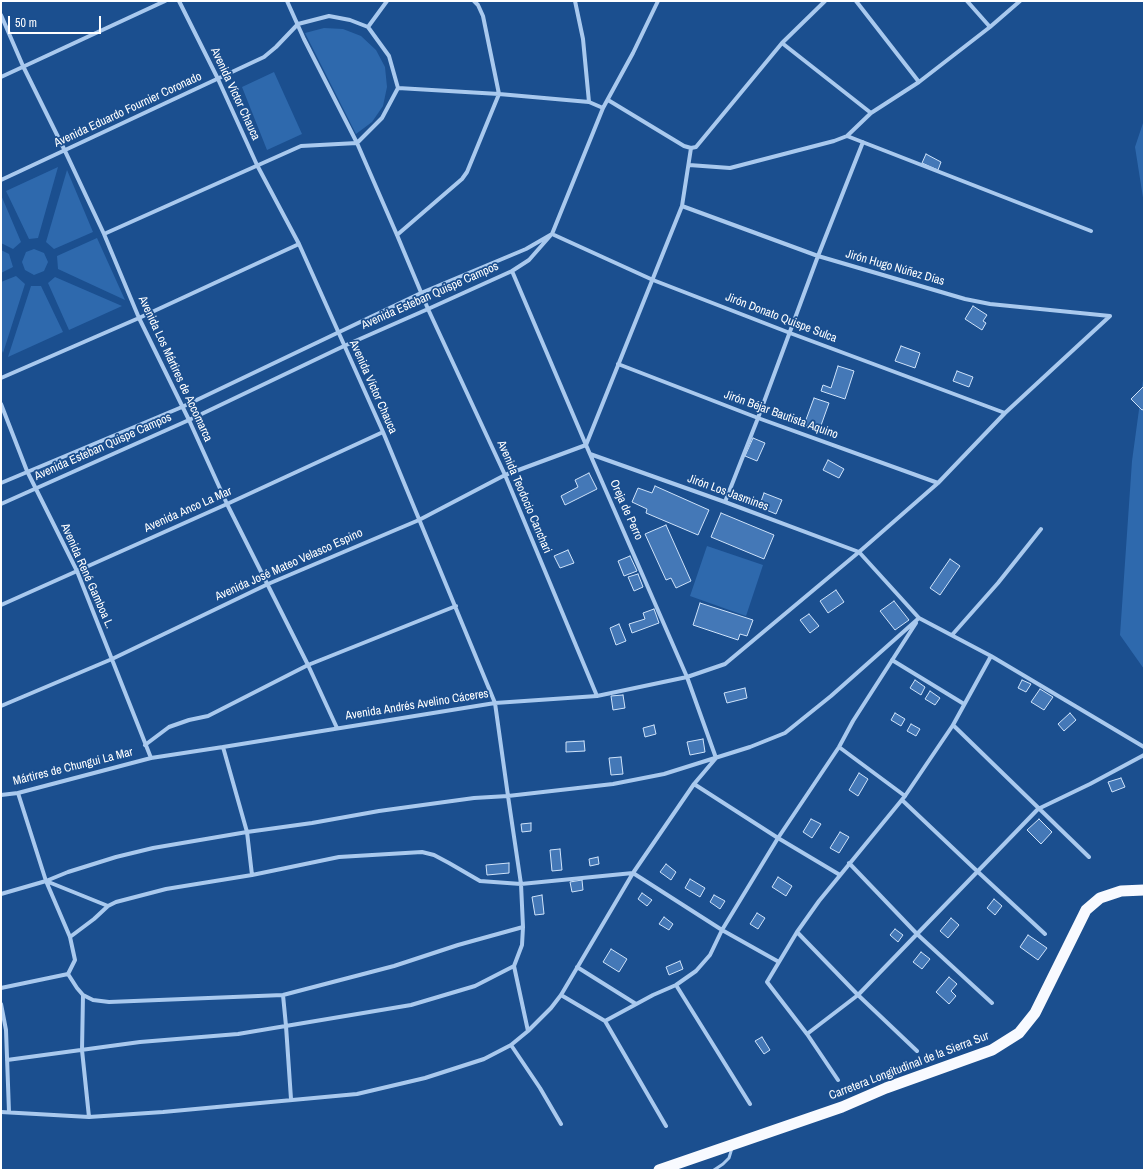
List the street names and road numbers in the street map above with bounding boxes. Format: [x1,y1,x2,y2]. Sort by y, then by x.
street label: Avenida Víctor Chauca [207,45,263,143]
street label: Avenida Eduardo Fournier Coronado [52,69,204,151]
street label: Jirón Hugo Núñez Días [844,247,946,289]
street label: Avenida Esteban Quispe Campos [359,259,501,333]
street label: Jirón Donato Quispe Sulca [723,290,839,346]
street label: Avenida Los Mártires de Accomarca [135,294,215,444]
street label: Avenida Víctor Chauca [346,338,400,436]
street label: Jirón Béjar Bautista Aquino [722,388,840,442]
street label: Avenida Esteban Quispe Campos [32,410,174,484]
street label: Avenida Teodocio Canchari [494,438,554,556]
street label: Jirón Los Jasmines [685,472,771,514]
street label: Oreja de Perro [606,478,646,542]
street label: Avenida Anco La Mar [142,484,234,536]
street label: Avenida René Gamboa L. [57,521,117,631]
street label: Avenida José Mateo Velasco Espino [213,526,365,604]
street label: Avenida Andrés Avelino Cáceres [344,687,490,723]
street label: Mártires de Chungui La Mar [12,745,134,789]
street label: Carretera Longitudinal de la Sierra Sur [827,1029,991,1103]

